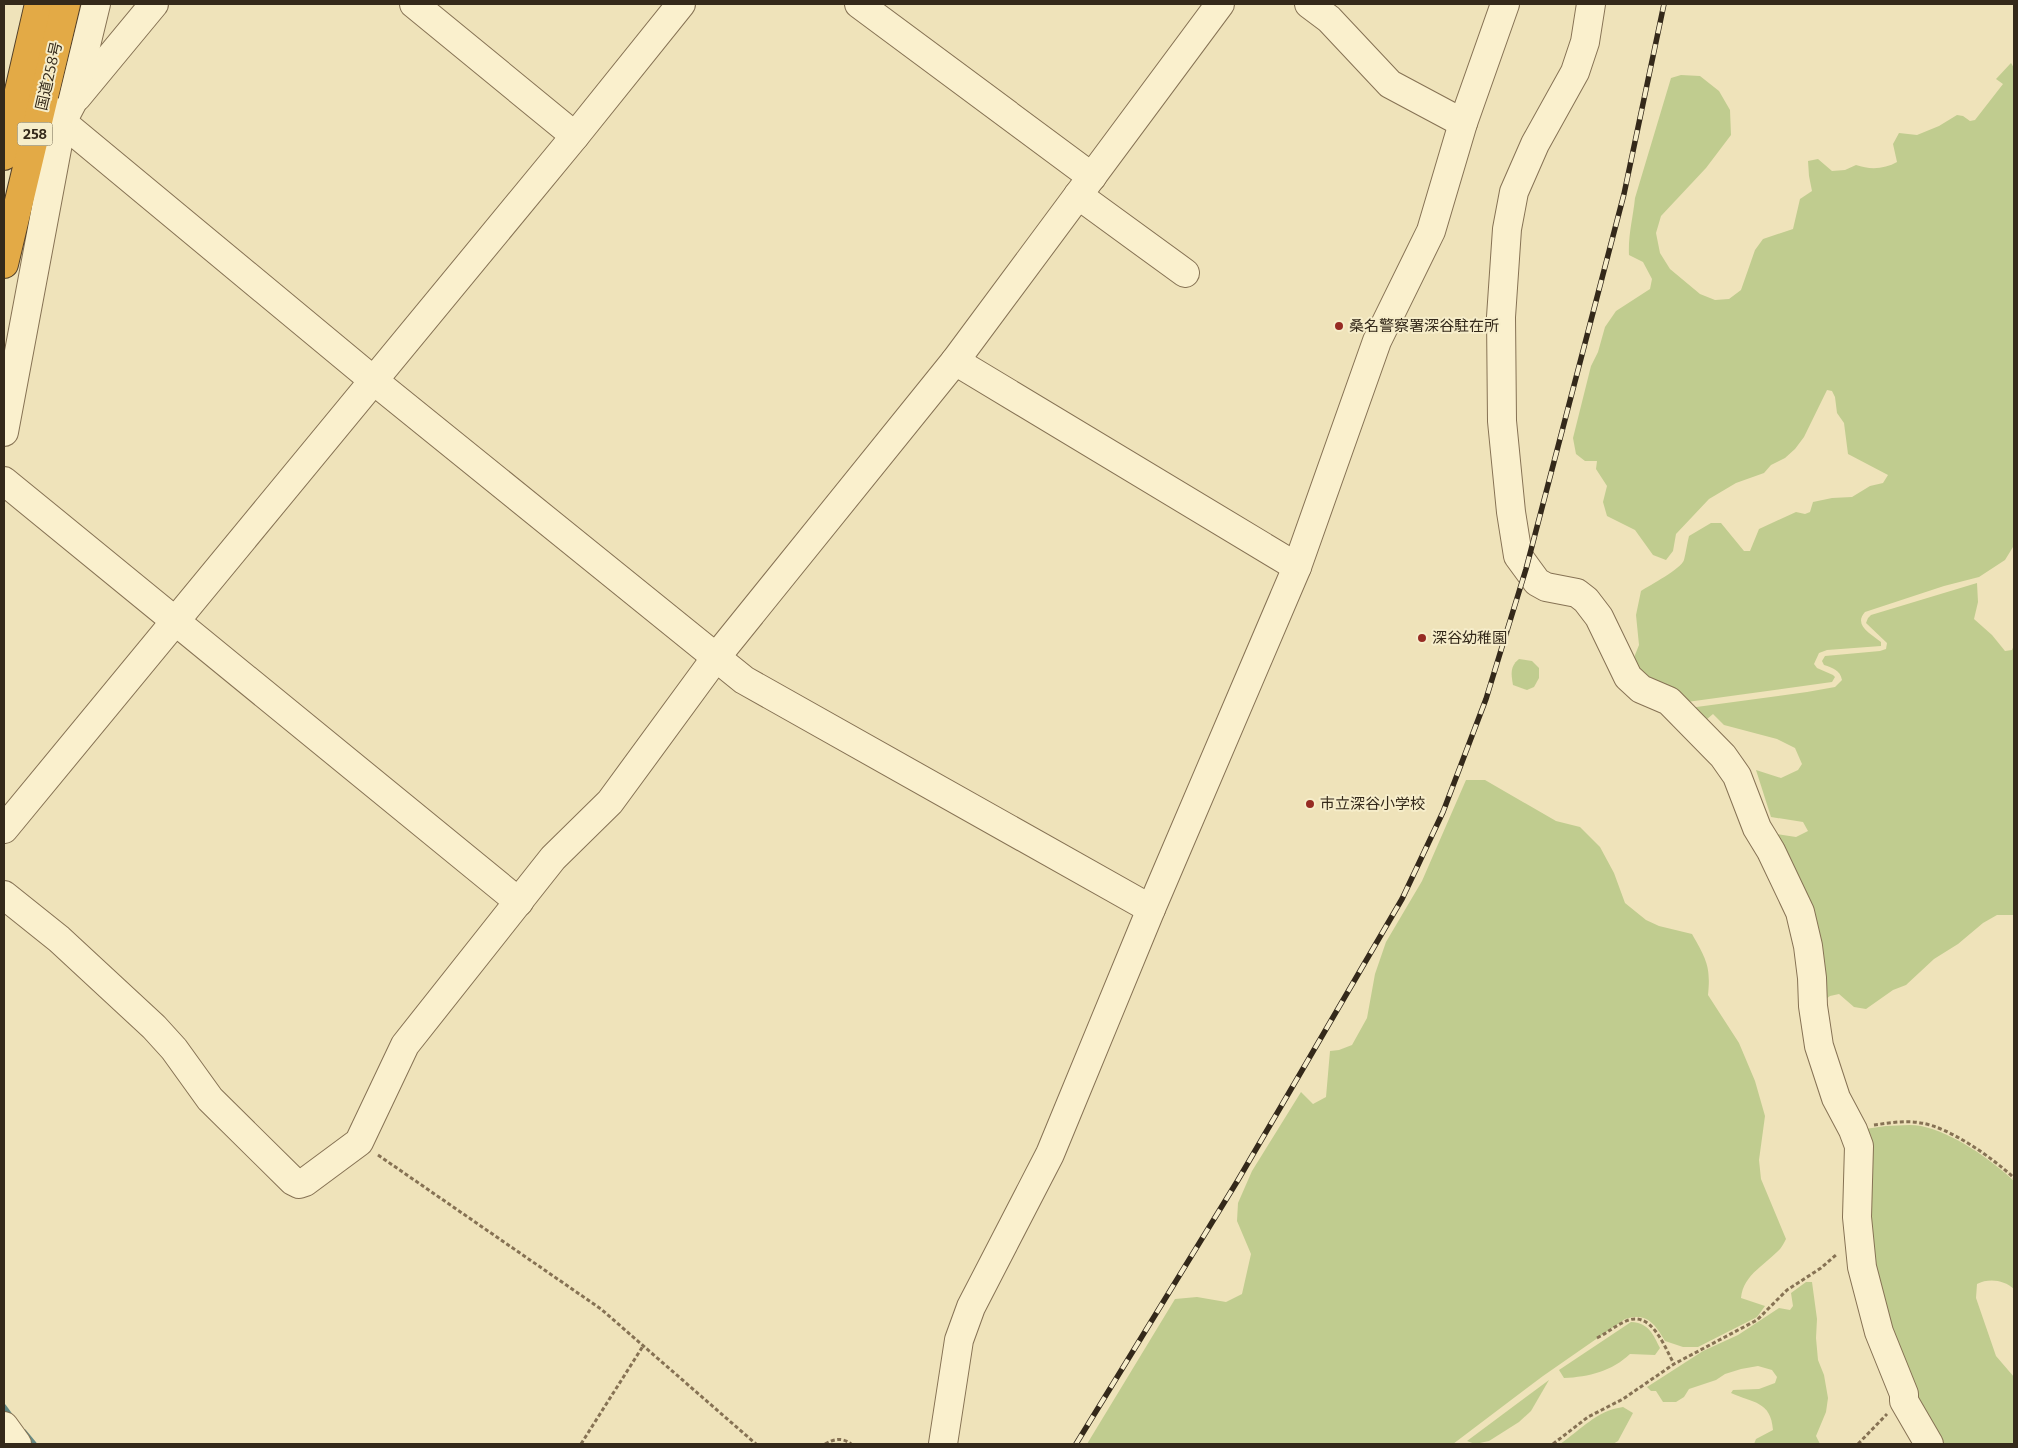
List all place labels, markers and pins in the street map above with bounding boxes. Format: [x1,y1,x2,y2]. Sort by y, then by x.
place label: 桑名警察署深谷駐在所 [1349,317,1499,335]
marker: 桑名警察署深谷駐在所 [1333,320,1345,332]
place label: 深谷幼稚園 [1432,629,1507,647]
marker: 深谷幼稚園 [1416,632,1428,644]
place label: 市立深谷小学校 [1320,795,1425,813]
marker: 市立深谷小学校 [1304,798,1316,810]

